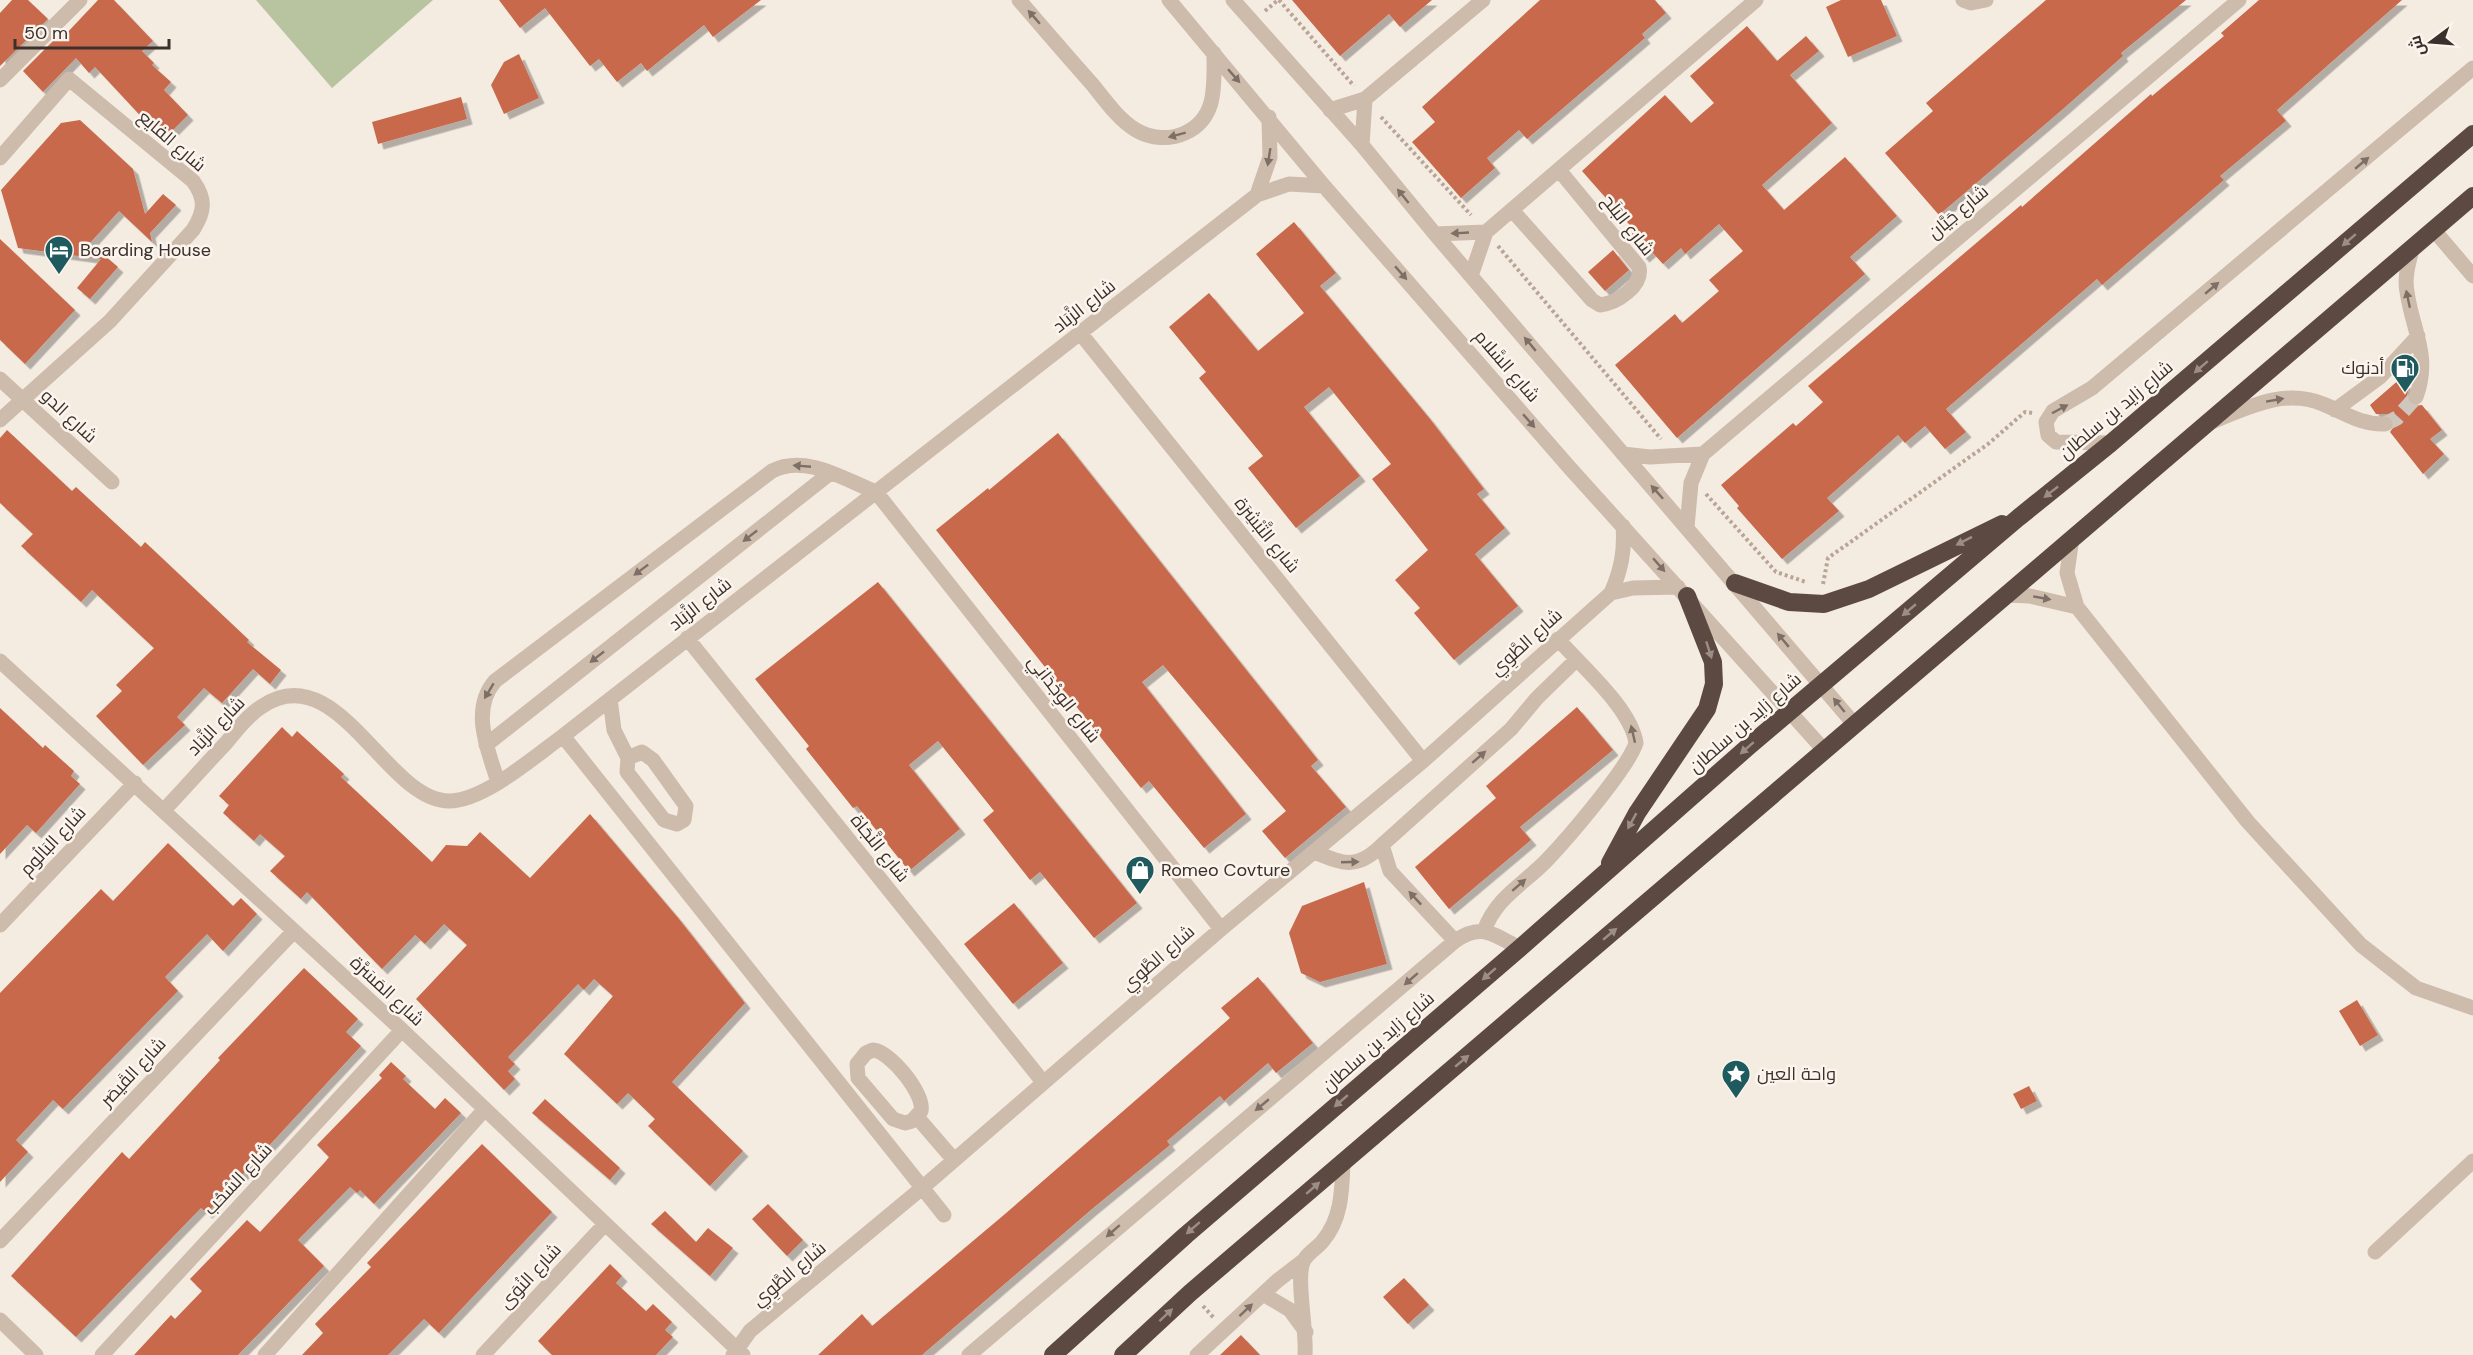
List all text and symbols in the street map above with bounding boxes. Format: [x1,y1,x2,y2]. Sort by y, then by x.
one-way arrow [1028,10,1041,25]
scale bar [15,12,170,50]
north arrow [2401,12,2461,72]
text: 50 m [24,21,68,45]
text: ش [2404,33,2430,59]
one-way arrow [1227,68,1240,83]
street label: شارع الفايع [133,105,211,177]
one-way arrow [1168,130,1186,140]
one-way arrow [1264,148,1273,167]
one-way arrow [2354,156,2370,169]
street label: شارع جَيَّان [1923,180,1993,244]
one-way arrow [1397,188,1410,204]
street label: شارع البَلَح [1597,189,1659,261]
one-way arrow [1451,228,1470,237]
hotel icon: Boarding House [43,234,75,276]
one-way arrow [2341,234,2357,247]
place label: Boarding House [80,238,211,262]
one-way arrow [1394,265,1407,280]
street label: شارع الزَّبَاد [1048,274,1120,338]
one-way arrow [2204,282,2219,295]
one-way arrow [2403,290,2413,308]
street label: شارع السَّلام [1469,325,1545,407]
one-way arrow [1523,336,1536,352]
fuel station icon: أدنوك [2389,352,2421,394]
street label: شارع زايد بن سلطان [2054,355,2178,465]
place label: أدنوك [2341,356,2384,380]
one-way arrow [2194,360,2209,373]
street label: شارع الدو [36,384,102,448]
one-way arrow [2265,395,2284,404]
one-way arrow [2052,404,2069,414]
one-way arrow [1522,413,1535,428]
one-way arrow [792,461,811,471]
one-way arrow [1651,485,1664,500]
one-way arrow [2043,485,2058,497]
street label: شارع التَّبْشِرَة [1229,492,1305,578]
one-way arrow [742,530,758,543]
one-way arrow [1956,536,1973,546]
one-way arrow [1652,557,1665,572]
one-way arrow [634,563,649,575]
street label: شارع الزَّبَاد [664,572,736,636]
one-way arrow [2032,594,2051,603]
street label: شارع الطَّوِي [1485,603,1569,682]
one-way arrow [1902,603,1917,616]
one-way arrow [1777,632,1790,648]
one-way arrow [1705,641,1714,659]
one-way arrow [589,650,605,663]
street label: شارع الوِجْدَانِي [1021,650,1106,749]
street label: شارع زايد بن سلطان [1684,667,1806,779]
one-way arrow [484,683,495,699]
street label: شارع الزَّبَاد [182,691,250,761]
one-way arrow [1833,697,1845,712]
one-way arrow [1628,725,1638,743]
one-way arrow [1739,742,1755,755]
one-way arrow [1471,751,1487,764]
street label: شارع البَالُوم [15,801,91,881]
street label: شارع النَّجَاة [845,809,915,887]
one-way arrow [1627,813,1638,829]
shop icon: Romeo Covture [1124,854,1156,896]
one-way arrow [1341,857,1360,866]
place label: Romeo Covture [1161,858,1290,882]
one-way arrow [1511,879,1526,892]
one-way arrow [1409,891,1422,906]
street label: شارع الطَّوِي [1116,920,1201,998]
one-way arrow [1602,928,1618,941]
street label: شارع المَسَرَّة [345,951,429,1031]
one-way arrow [1482,967,1497,980]
one-way arrow [1404,972,1419,985]
street label: شارع زايد بن سلطان [1317,986,1439,1098]
street label: شارع القَيصَر [94,1032,171,1113]
one-way arrow [1454,1055,1469,1068]
place icon: واحة العين [1720,1058,1752,1100]
place label: واحة العين [1757,1062,1836,1086]
one-way arrow [1334,1094,1349,1107]
one-way arrow [1255,1098,1270,1111]
street label: شارع السُحُب [198,1138,278,1220]
one-way arrow [1305,1181,1321,1194]
one-way arrow [1186,1221,1201,1235]
one-way arrow [1106,1224,1121,1237]
street label: شارع الطَّوِي [747,1236,832,1313]
street label: شارع النُوَى [494,1238,566,1314]
one-way arrow [1238,1303,1253,1317]
one-way arrow [1158,1309,1173,1322]

